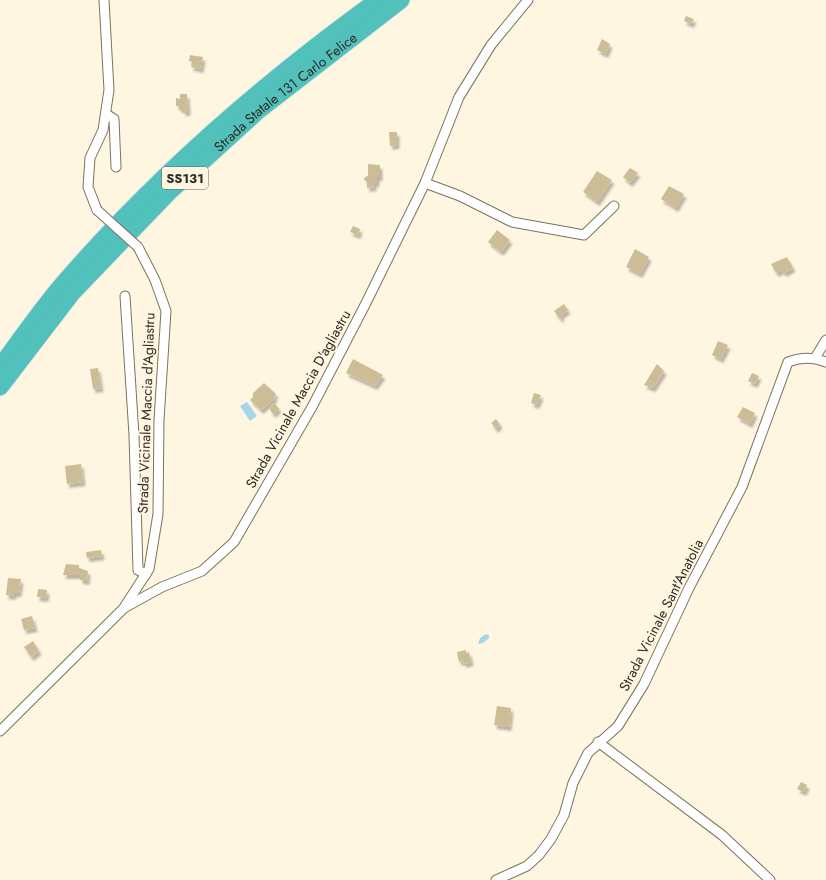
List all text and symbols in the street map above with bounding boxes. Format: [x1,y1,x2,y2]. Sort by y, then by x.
street label: Strada Statale 131 Carlo Felice [209,28,361,156]
road number: SS131 [162,167,208,189]
street label: Strada Vicinale Maccia D'agliastru [241,306,355,492]
street label: Strada Vicinale Maccia d'Agliastru [132,312,160,514]
street label: Strada Vicinale Sant'Anatolia [614,535,708,695]

